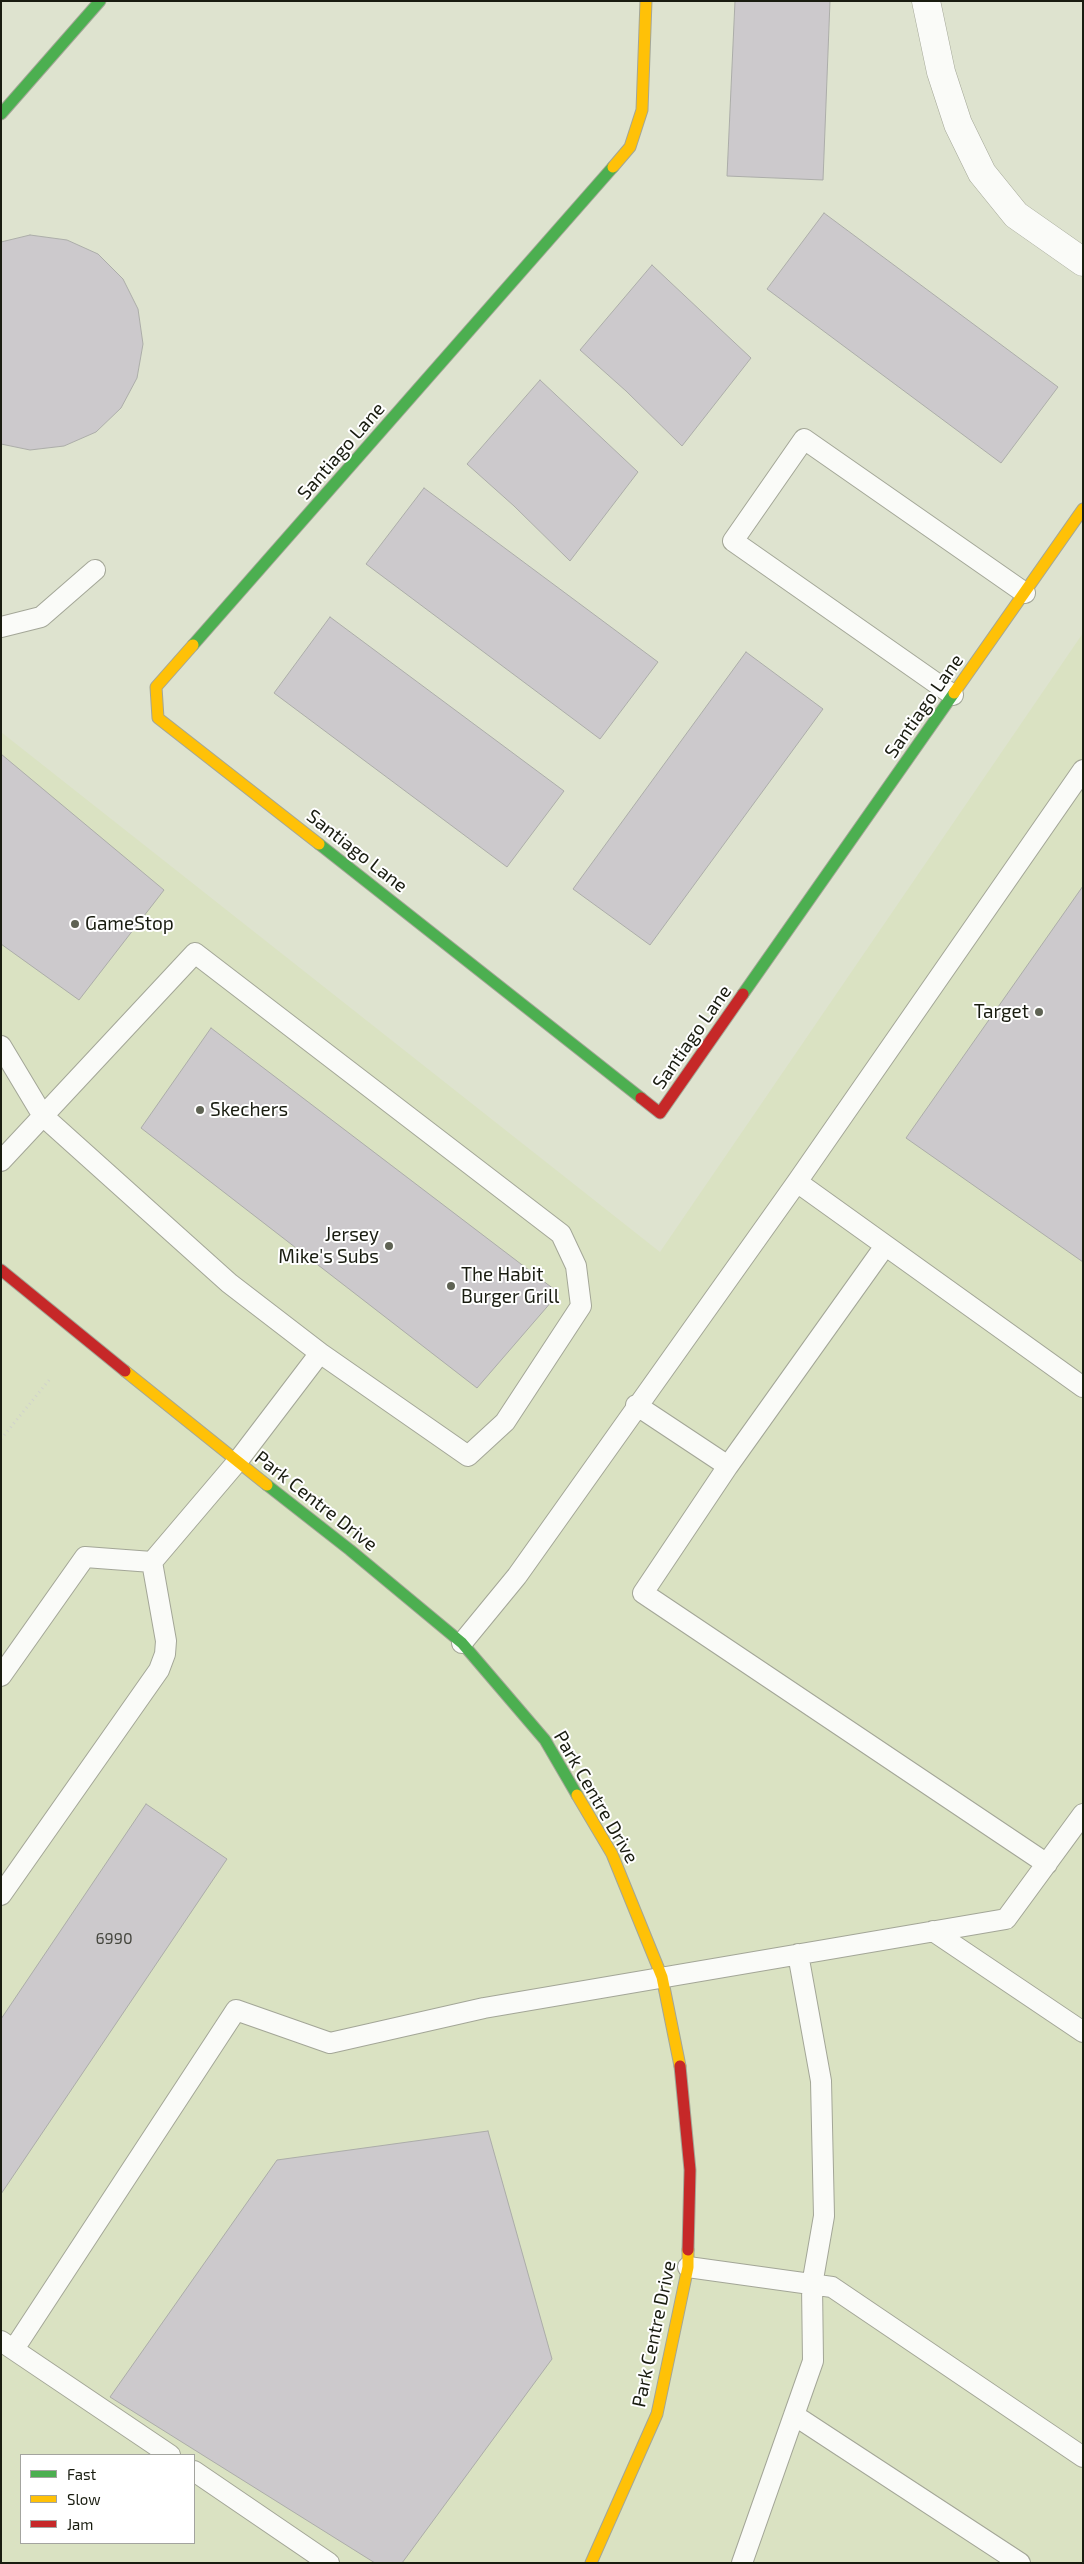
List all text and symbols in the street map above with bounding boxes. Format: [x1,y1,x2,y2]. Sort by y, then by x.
street label: Santiago Lane [293,398,389,504]
street label: Santiago Lane [880,650,968,762]
street label: Santiago Lane [302,805,412,897]
place label: GameStop [85,913,174,935]
marker: GameStop [69,918,81,930]
street label: Santiago Lane [648,981,736,1093]
place label: Target [974,1001,1029,1023]
marker: Target [1033,1006,1045,1018]
place label: Skechers [210,1099,288,1121]
marker: Skechers [194,1104,206,1116]
place label: Jersey Mike's Subs [278,1224,379,1268]
marker: Jersey Mike's Subs [383,1240,395,1252]
place label: The Habit Burger Grill [461,1264,559,1308]
marker: The Habit Burger Grill [445,1280,457,1292]
street label: Park Centre Drive [250,1446,382,1556]
street label: Park Centre Drive [549,1727,643,1867]
house number: 6990 [95,1929,133,1949]
street label: Park Centre Drive [627,2259,681,2409]
legend [20,2454,195,2544]
text: Fast [67,2465,96,2483]
text: Slow [67,2490,101,2508]
text: Jam [67,2515,93,2533]

